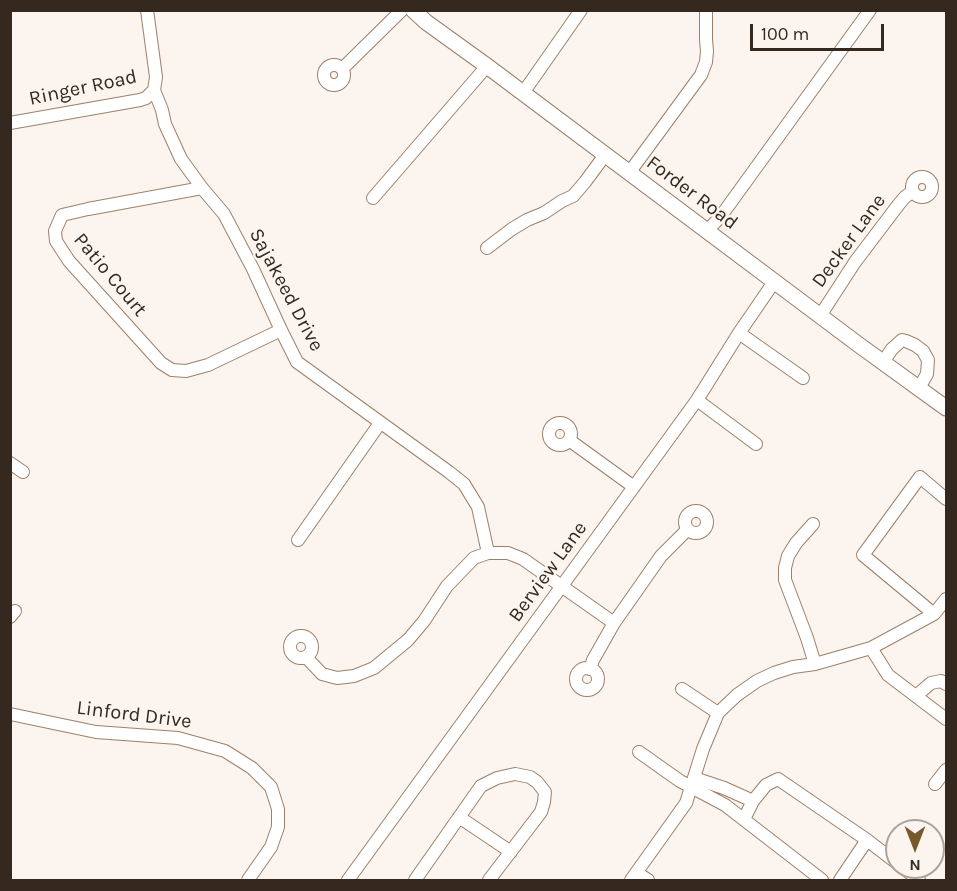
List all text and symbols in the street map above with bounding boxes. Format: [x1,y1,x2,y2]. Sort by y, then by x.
scale bar [753,12,886,50]
text: 100 m [761,23,809,45]
street label: Ringer Road [27,65,139,111]
street label: Forder Road [642,151,742,235]
street label: Decker Lane [807,189,891,293]
street label: Sajakeed Drive [244,225,328,355]
street label: Patio Court [68,228,152,322]
street label: Berview Lane [504,517,592,627]
street label: Linford Drive [75,696,193,734]
north arrow [885,819,945,879]
text: N [909,856,921,875]

